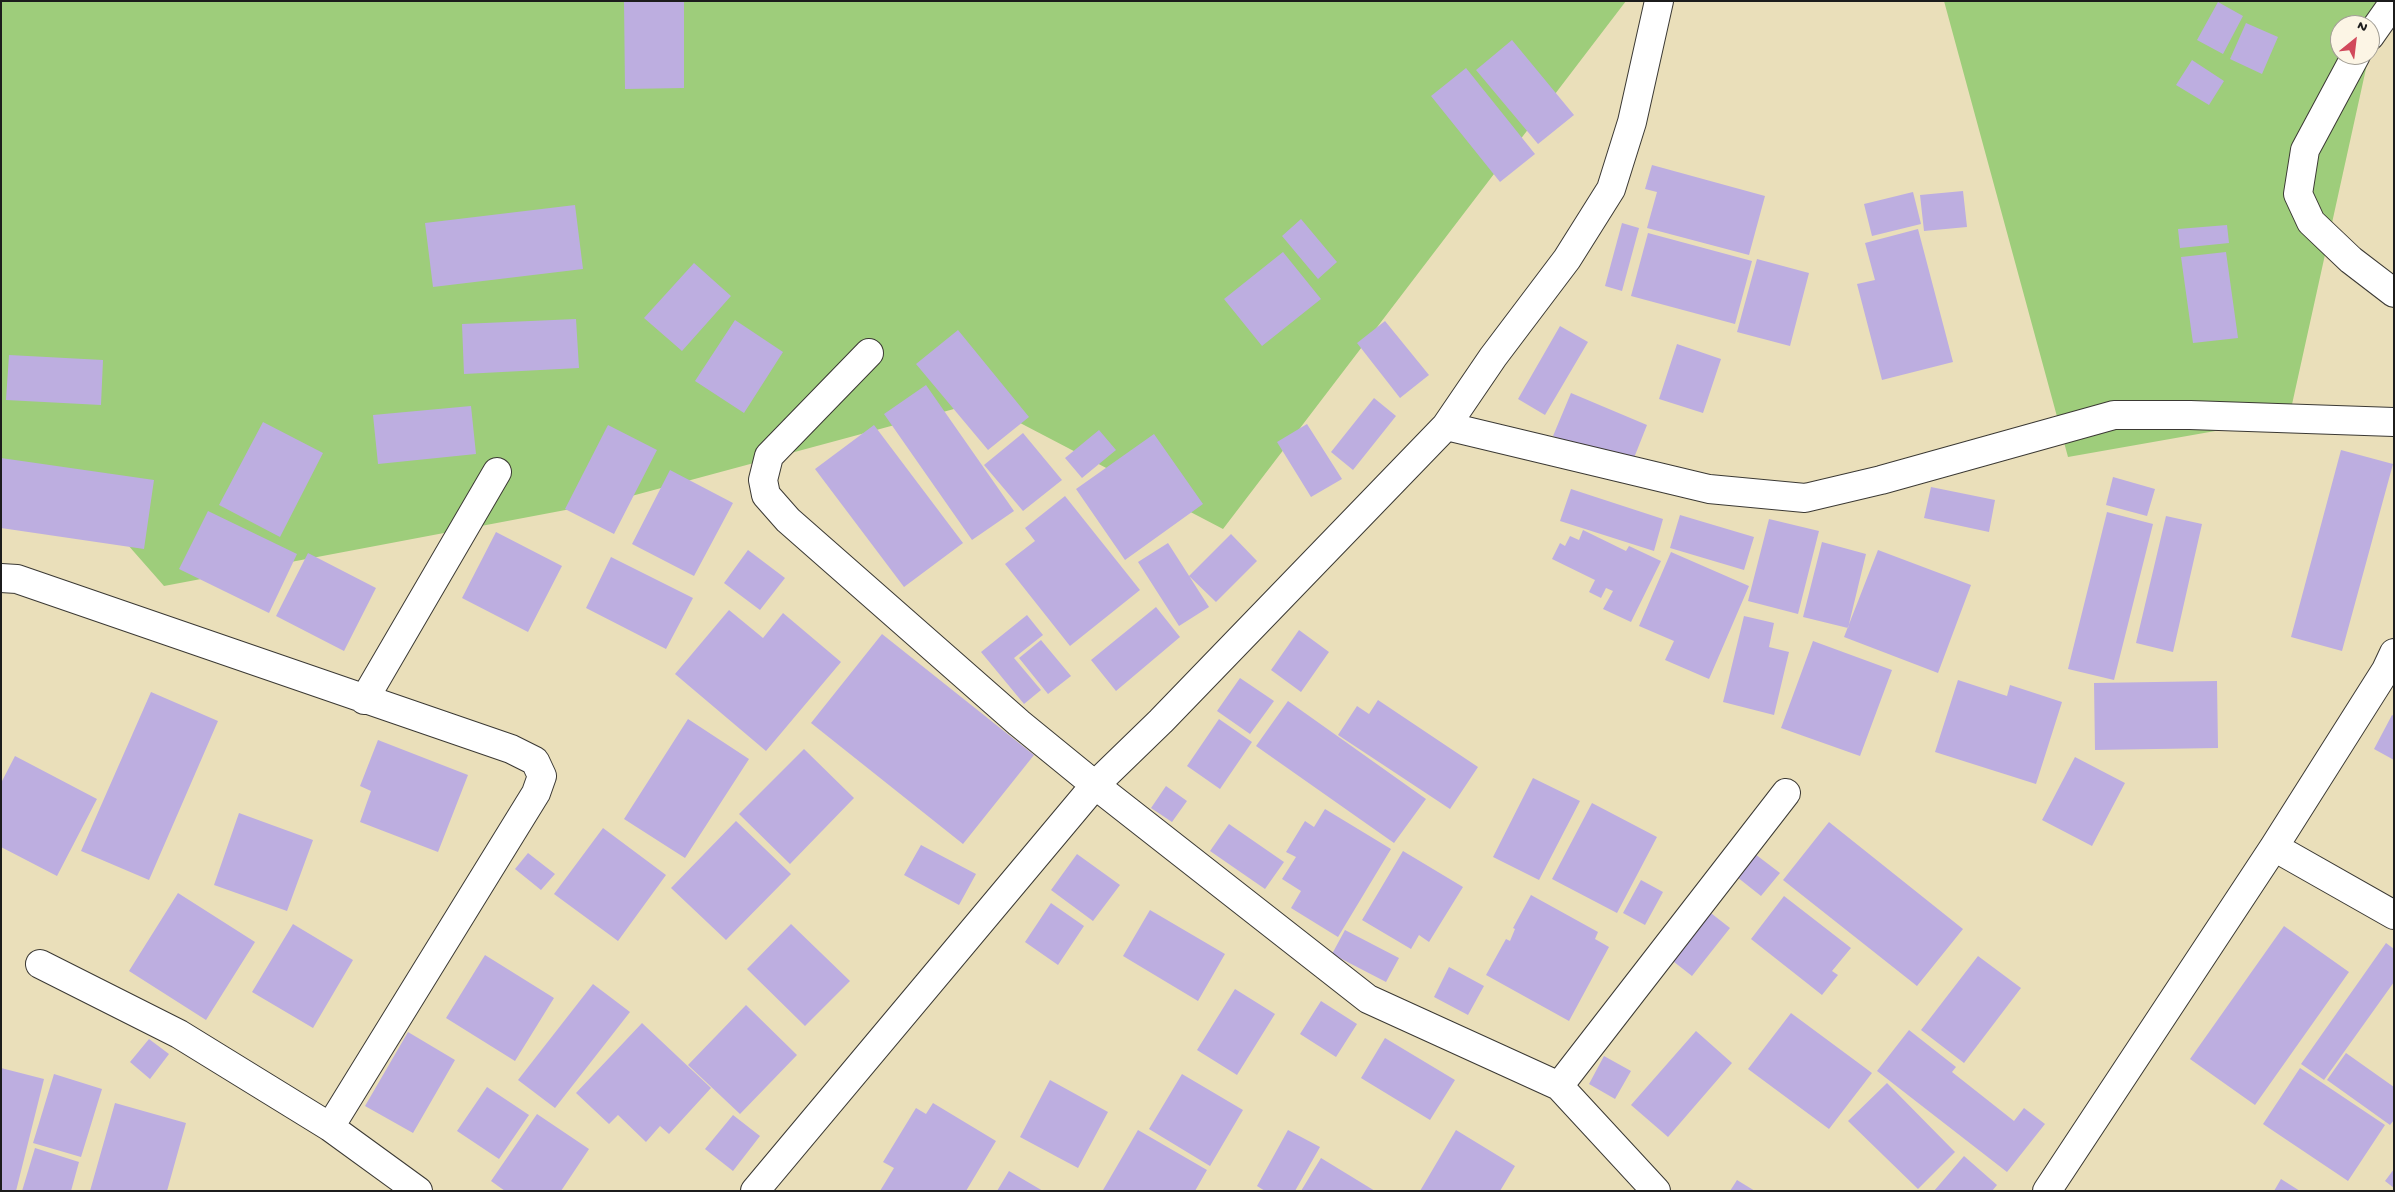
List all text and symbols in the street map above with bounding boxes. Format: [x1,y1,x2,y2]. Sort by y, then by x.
north arrow [2330,15,2380,65]
text: N [2354,18,2370,37]

